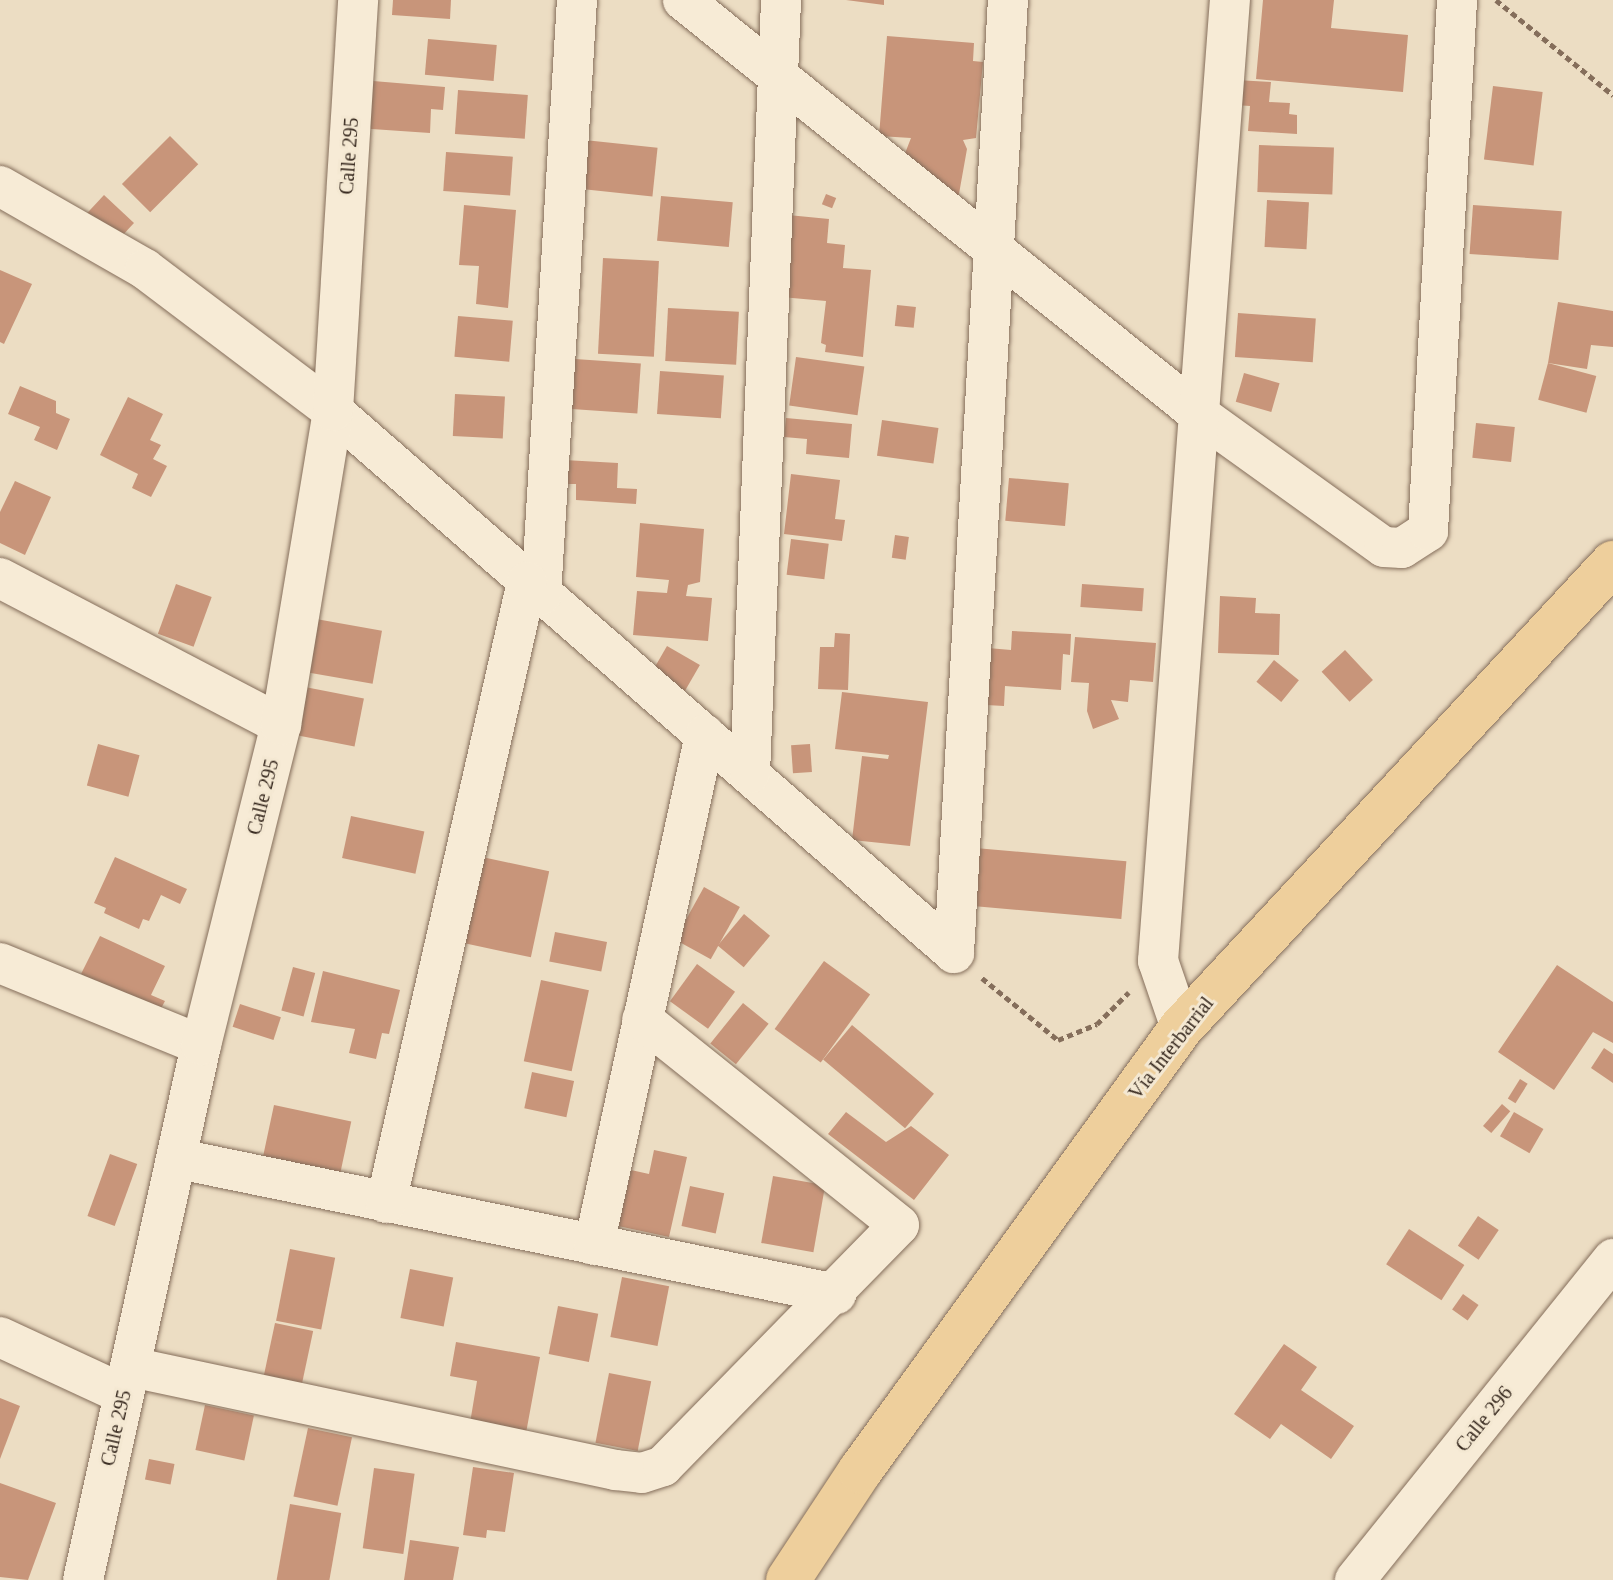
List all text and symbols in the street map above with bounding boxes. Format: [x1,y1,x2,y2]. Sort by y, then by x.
street label: Calle 295 [334,117,364,195]
street label: Calle 295 [242,757,284,837]
street label: Vía Interbarrial [1123,992,1219,1104]
street label: Calle 296 [1450,1381,1518,1457]
street label: Calle 295 [96,1388,136,1468]

